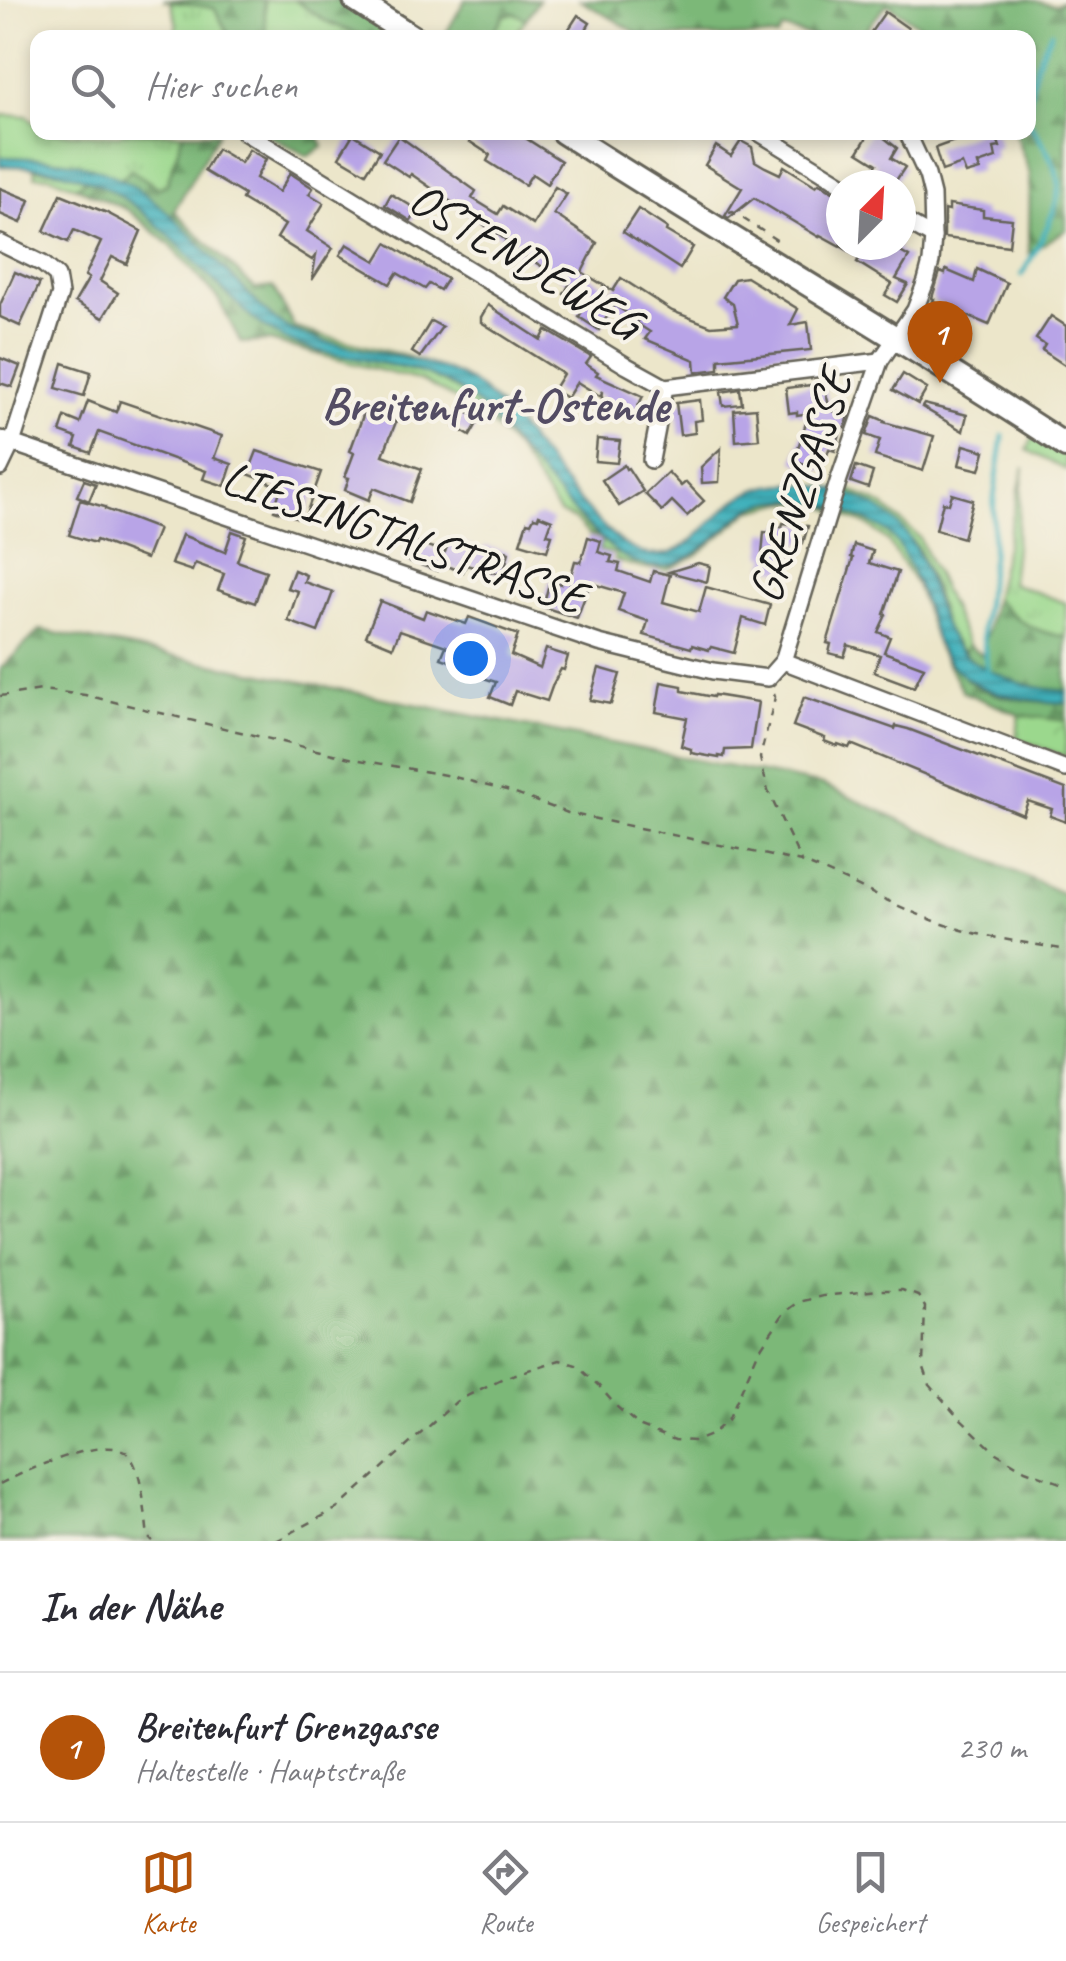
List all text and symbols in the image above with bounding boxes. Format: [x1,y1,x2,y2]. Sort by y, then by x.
search box [30,30,1036,140]
icon: search [65,58,120,113]
text: Hier suchen [145,62,297,109]
street label: OSTENDEWEG [399,168,656,355]
north arrow [826,170,916,260]
pin: 1 [908,300,972,383]
street label: GRENZGASSE [734,357,868,610]
district label: Breitenfurt-Ostende [321,373,672,436]
street label: LIESINGTALSTRASSE [215,447,599,629]
your location [445,633,496,684]
text: In der Nähe [40,1580,221,1633]
text: Breitenfurt Grenzgasse [135,1703,436,1750]
text: 1 [65,1727,80,1768]
text: 230 m [957,1727,1026,1768]
text: Haltestelle · Hauptstraße [135,1750,404,1791]
tab: Karte [141,1845,196,1940]
tab: Route [478,1845,533,1940]
tab: Gespeichert [816,1845,925,1940]

